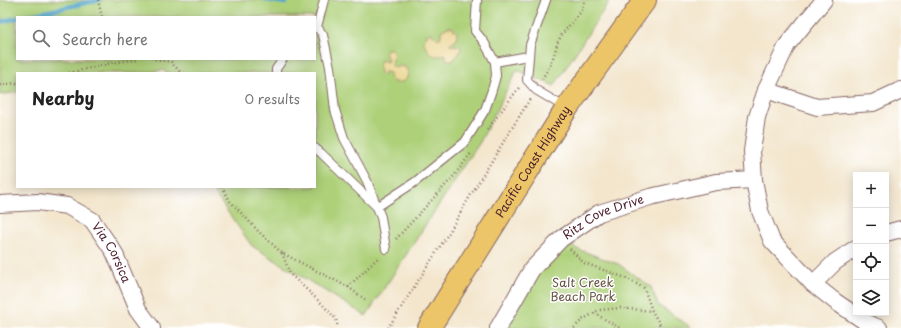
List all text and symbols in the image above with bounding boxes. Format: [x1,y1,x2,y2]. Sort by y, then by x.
search box [16,16,316,60]
icon: search [30,27,52,49]
text: Search here [62,27,148,50]
text: Nearby [32,85,94,111]
text: 0 results [245,89,300,108]
street label: Pacific Coast Highway [490,102,574,221]
map controls [853,172,889,316]
button: + [853,172,889,208]
street label: Ritz Cove Drive [559,190,646,243]
button: − [853,208,889,244]
street label: Via Corsica [88,218,136,286]
button: locate [853,244,889,280]
park label: Salt Creek Beach Park [550,273,616,305]
button: layers [853,280,889,316]

